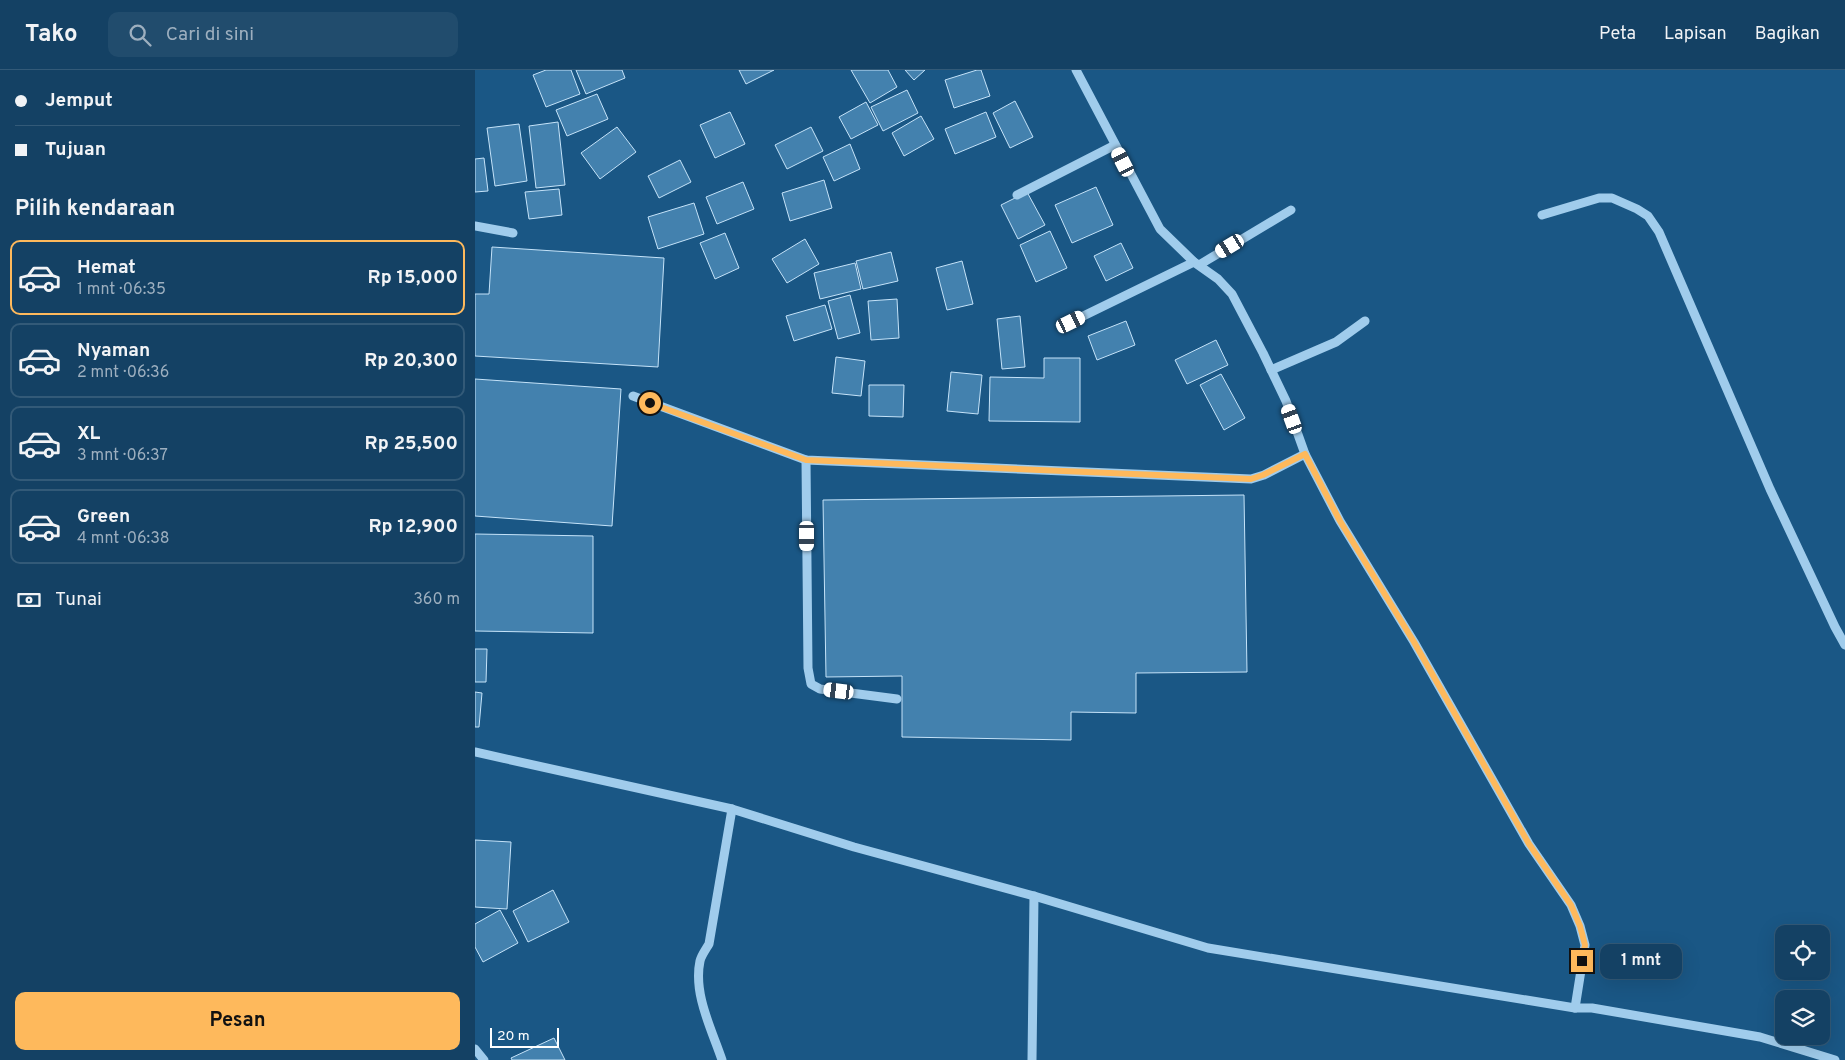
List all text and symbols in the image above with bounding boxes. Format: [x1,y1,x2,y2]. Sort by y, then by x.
search box [108,12,458,57]
text: Tako [25,20,78,50]
icon: search [126,21,154,49]
text: Cari di sini [166,23,254,47]
text: Peta [1599,23,1636,46]
text: Lapisan [1664,23,1727,46]
text: Bagikan [1755,23,1820,46]
text: Jemput [45,89,113,113]
text: Tujuan [45,138,106,162]
car [1109,145,1136,179]
text: Pilih kendaraan [15,196,175,223]
car [1213,232,1246,260]
icon: car [17,255,62,300]
text: Hemat [77,256,136,280]
text: Rp 15,000 [368,266,458,290]
text: 1 mnt · 06:35 [77,280,166,300]
car [1054,309,1087,335]
icon: car [17,338,62,383]
text: Nyaman [77,339,150,363]
text: Rp 20,300 [364,349,458,373]
text: 2 mnt · 06:36 [77,363,169,383]
route start [639,392,661,414]
car [1279,402,1304,436]
icon: car [17,421,62,466]
text: XL [77,422,100,446]
text: Rp 25,500 [365,432,458,456]
text: 3 mnt · 06:37 [77,446,168,466]
icon: car [17,504,62,549]
text: Green [77,505,130,529]
text: Rp 12,900 [368,515,458,539]
car [799,521,814,551]
text: 4 mnt · 06:38 [77,529,170,549]
icon: cash [15,586,43,614]
text: Tunai [55,588,102,612]
text: 360 m [413,590,460,610]
car [823,682,854,700]
map controls [1775,925,1830,1045]
button: locate [1775,925,1830,980]
callout: 1 mnt [1599,944,1682,978]
route end [1571,950,1593,972]
text: 1 mnt [1621,951,1661,971]
button: layers [1775,990,1830,1045]
button: Pesan [15,992,460,1050]
scale bar [490,1025,559,1048]
text: 20 m [497,1028,530,1045]

